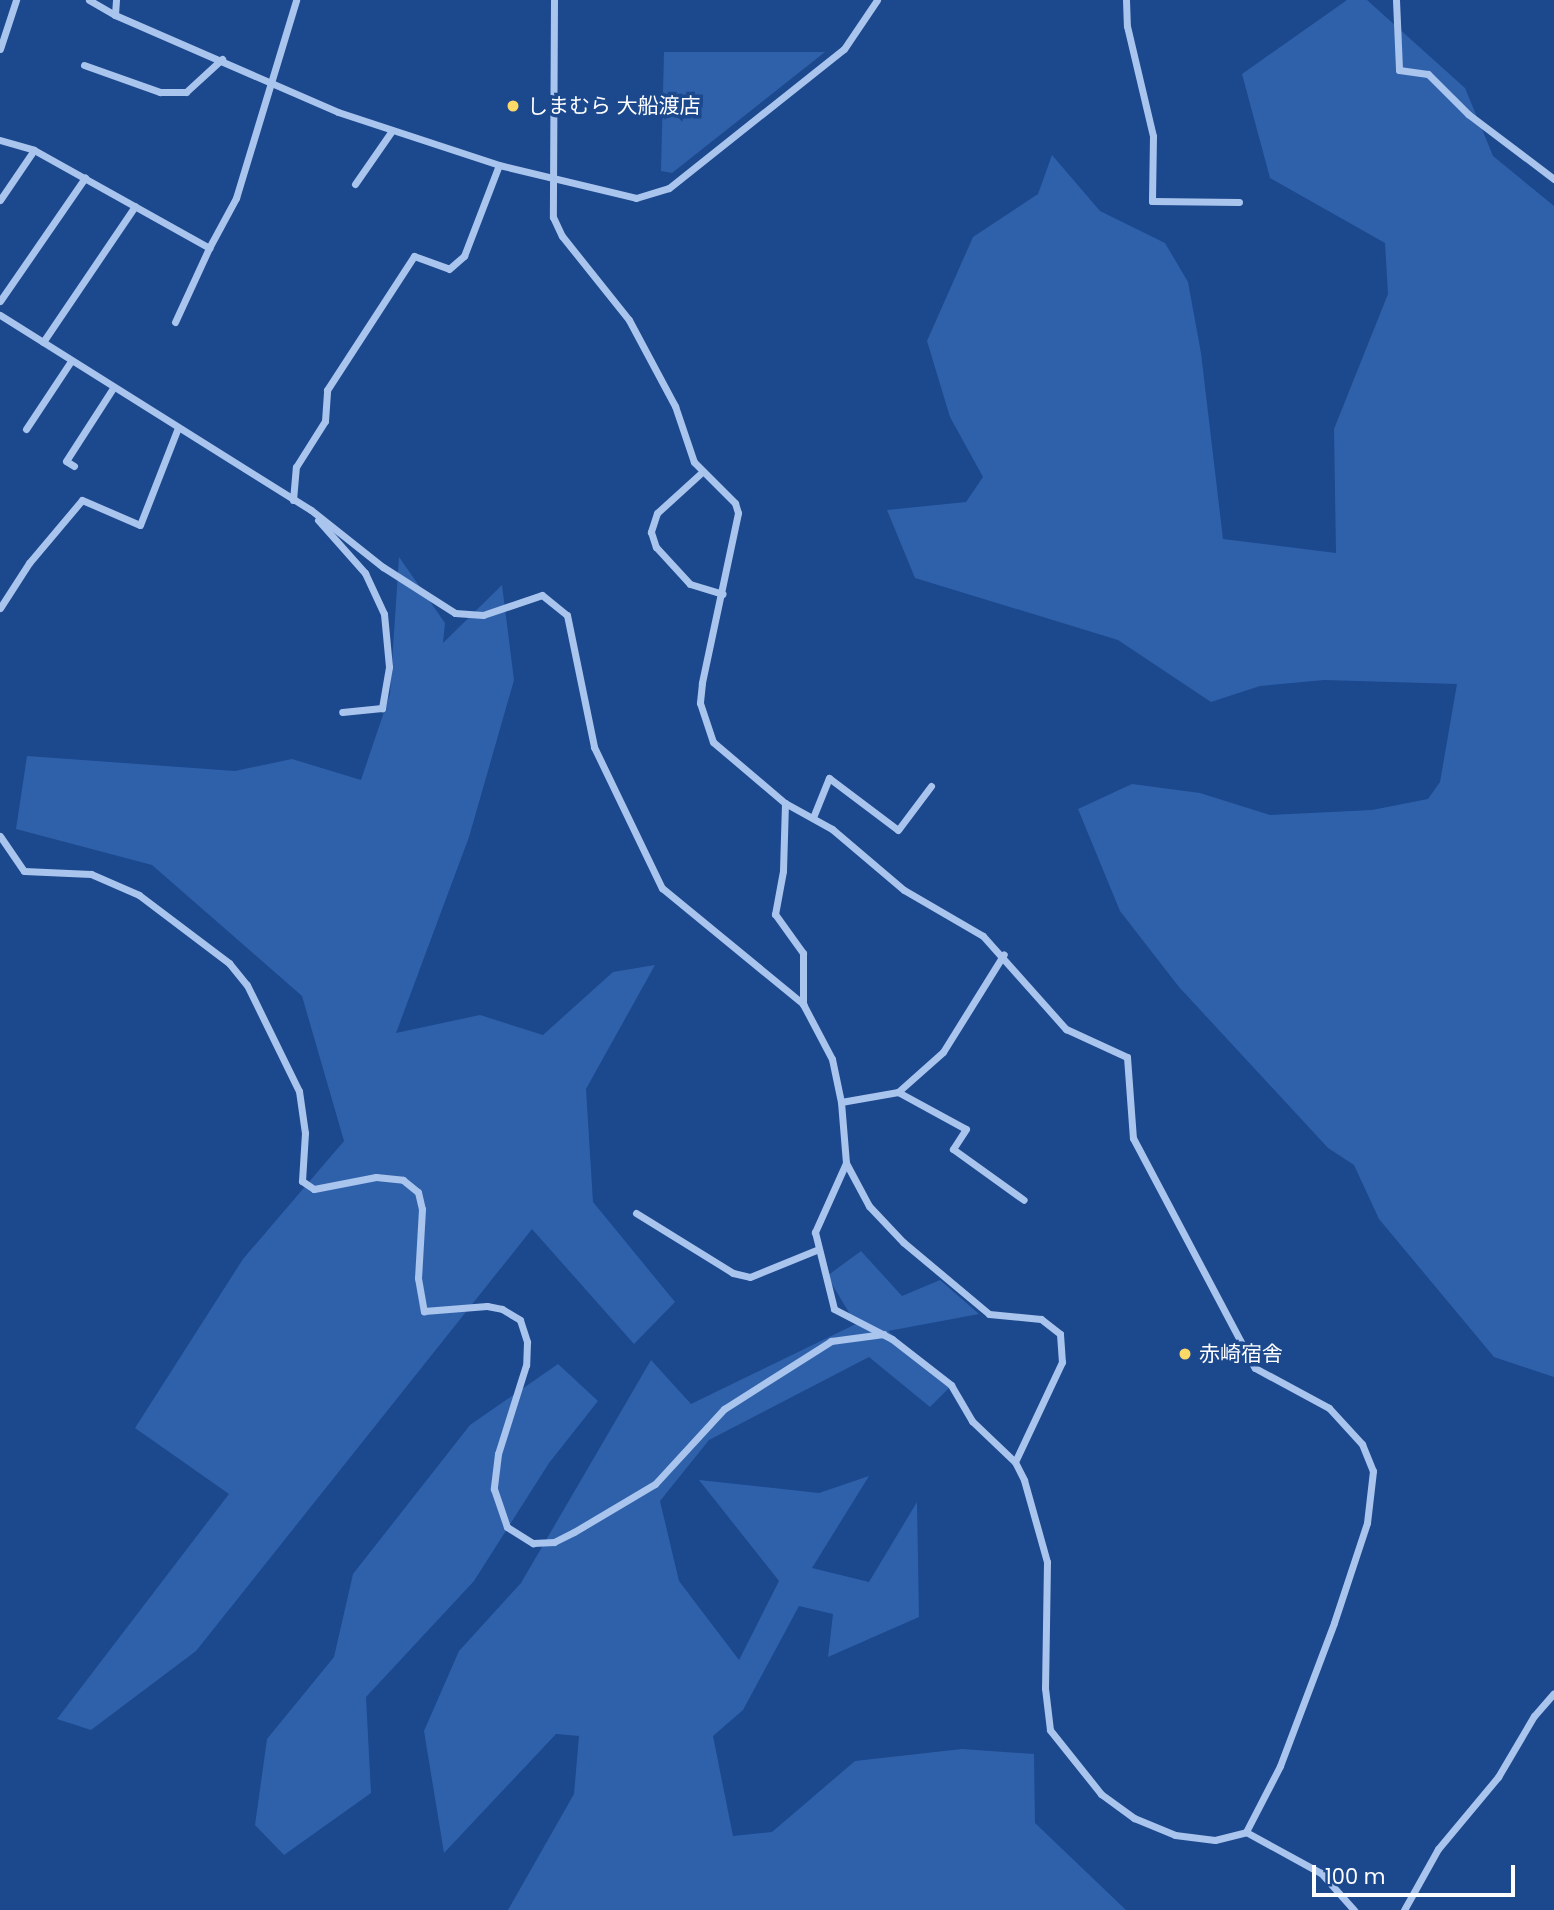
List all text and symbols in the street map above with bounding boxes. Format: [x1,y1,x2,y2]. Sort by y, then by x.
place label: しまむら 大船渡店 [527,93,701,119]
marker: しまむら 大船渡店 [505,98,521,114]
place label: 赤崎宿舎 [1199,1341,1283,1367]
marker: 赤崎宿舎 [1177,1346,1193,1362]
scale bar [1316,1850,1519,1894]
text: 100 m [1325,1862,1385,1891]

